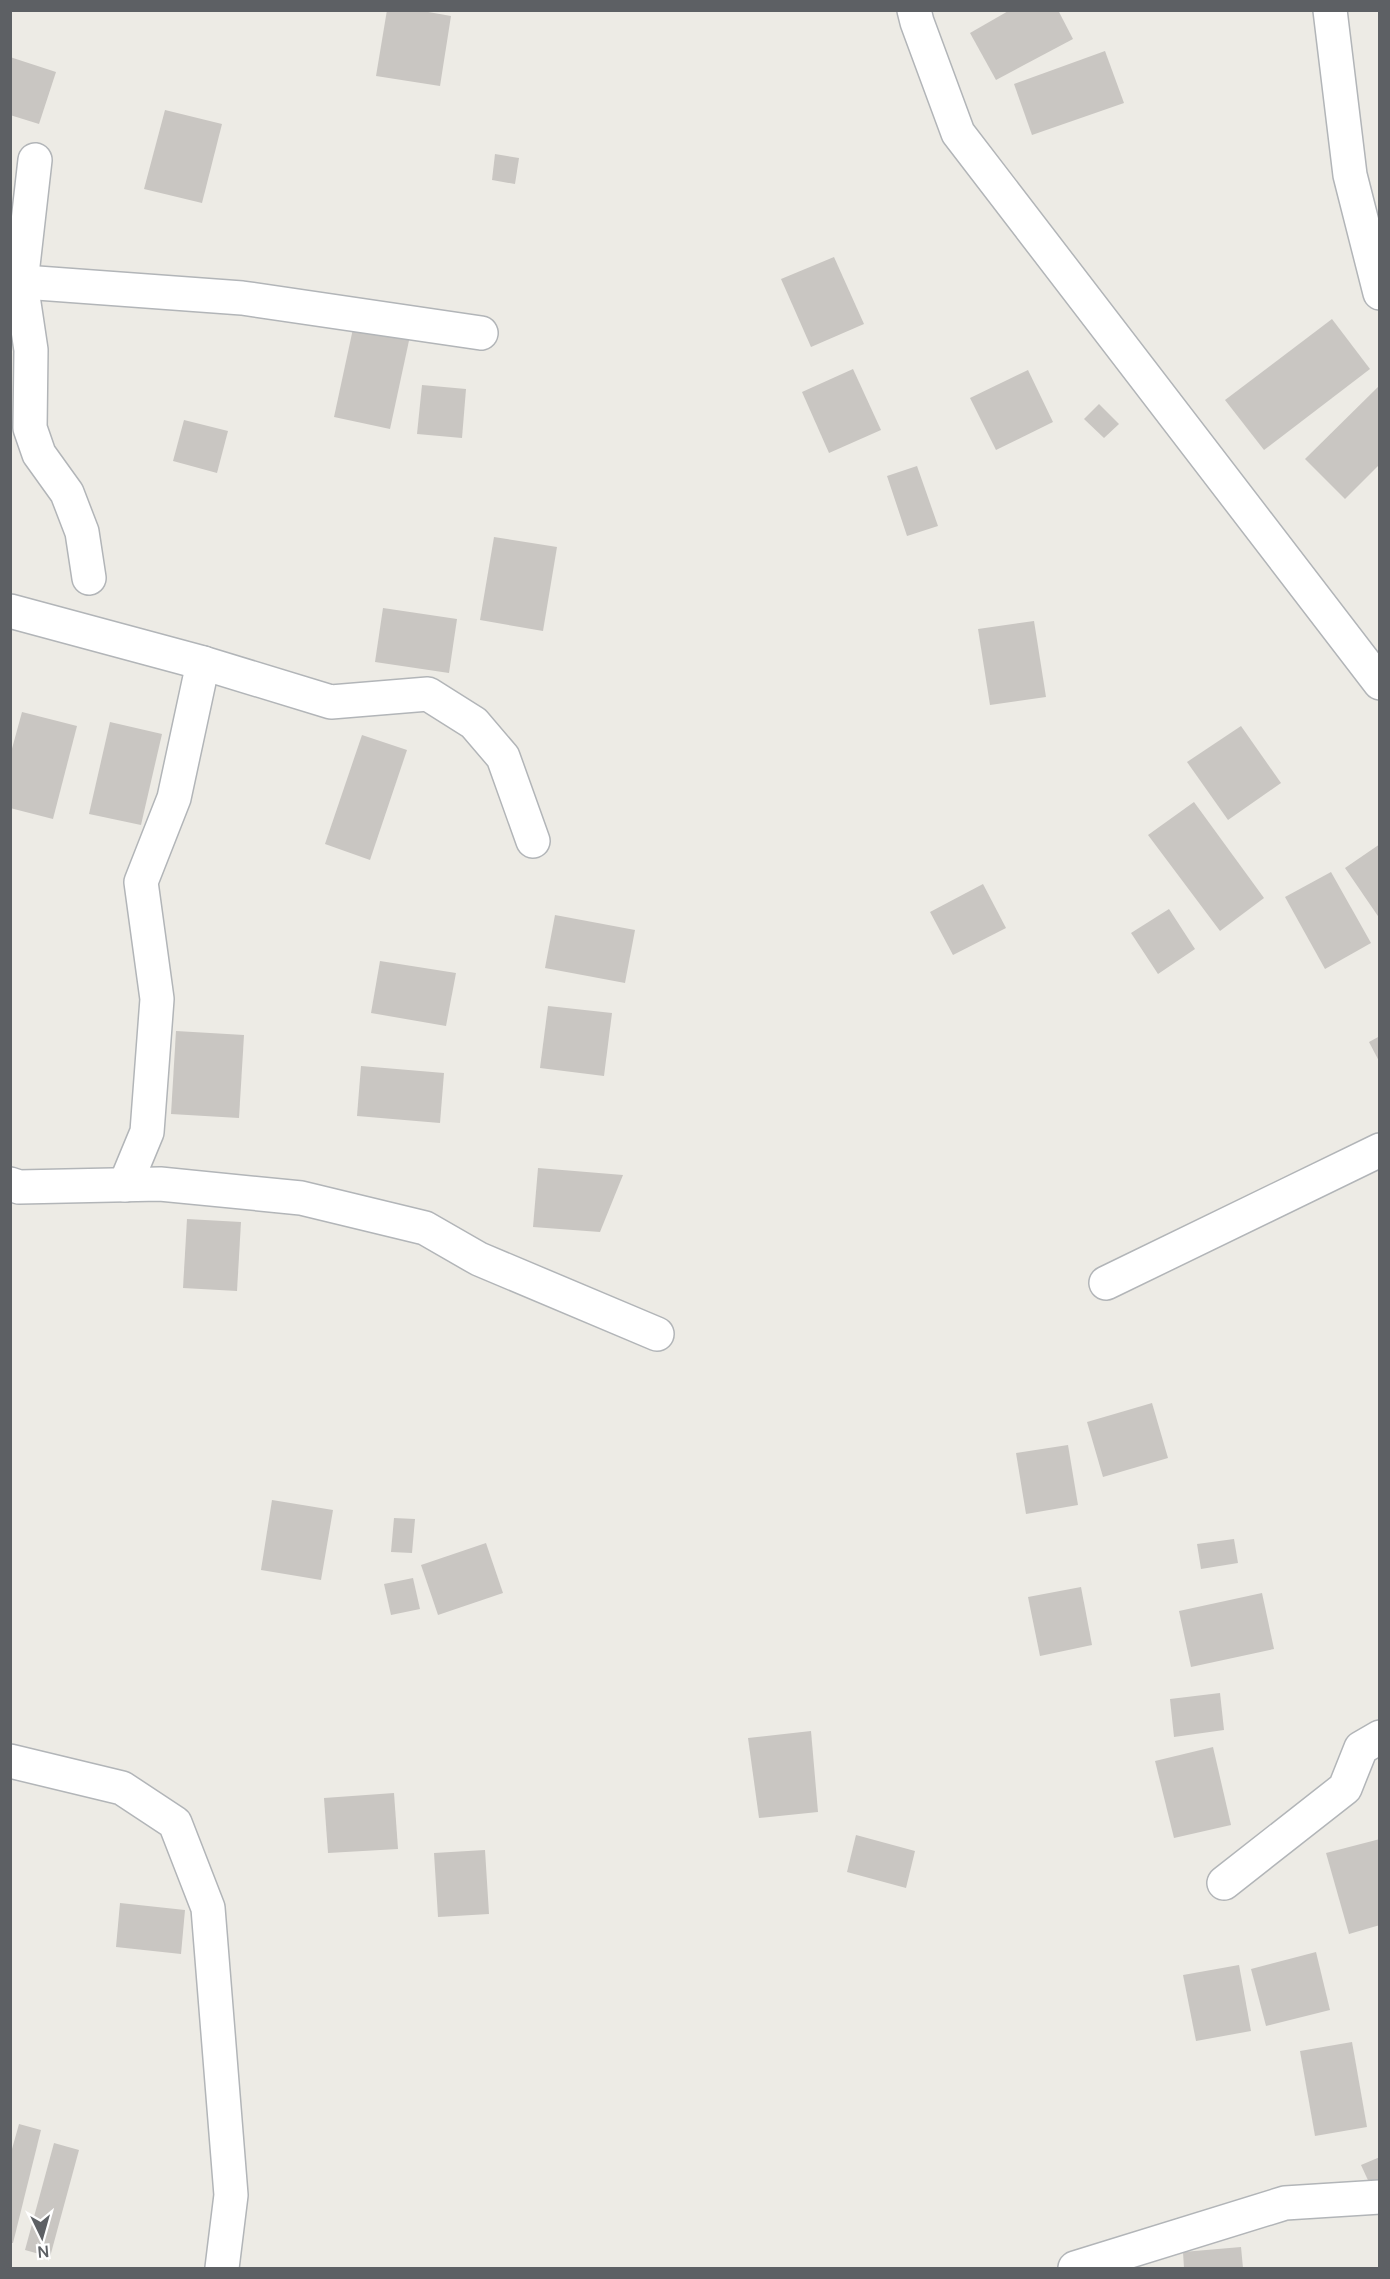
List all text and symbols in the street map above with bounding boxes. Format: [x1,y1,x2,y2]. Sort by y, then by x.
north arrow [12,2207,72,2267]
text: N [37,2240,50,2263]

